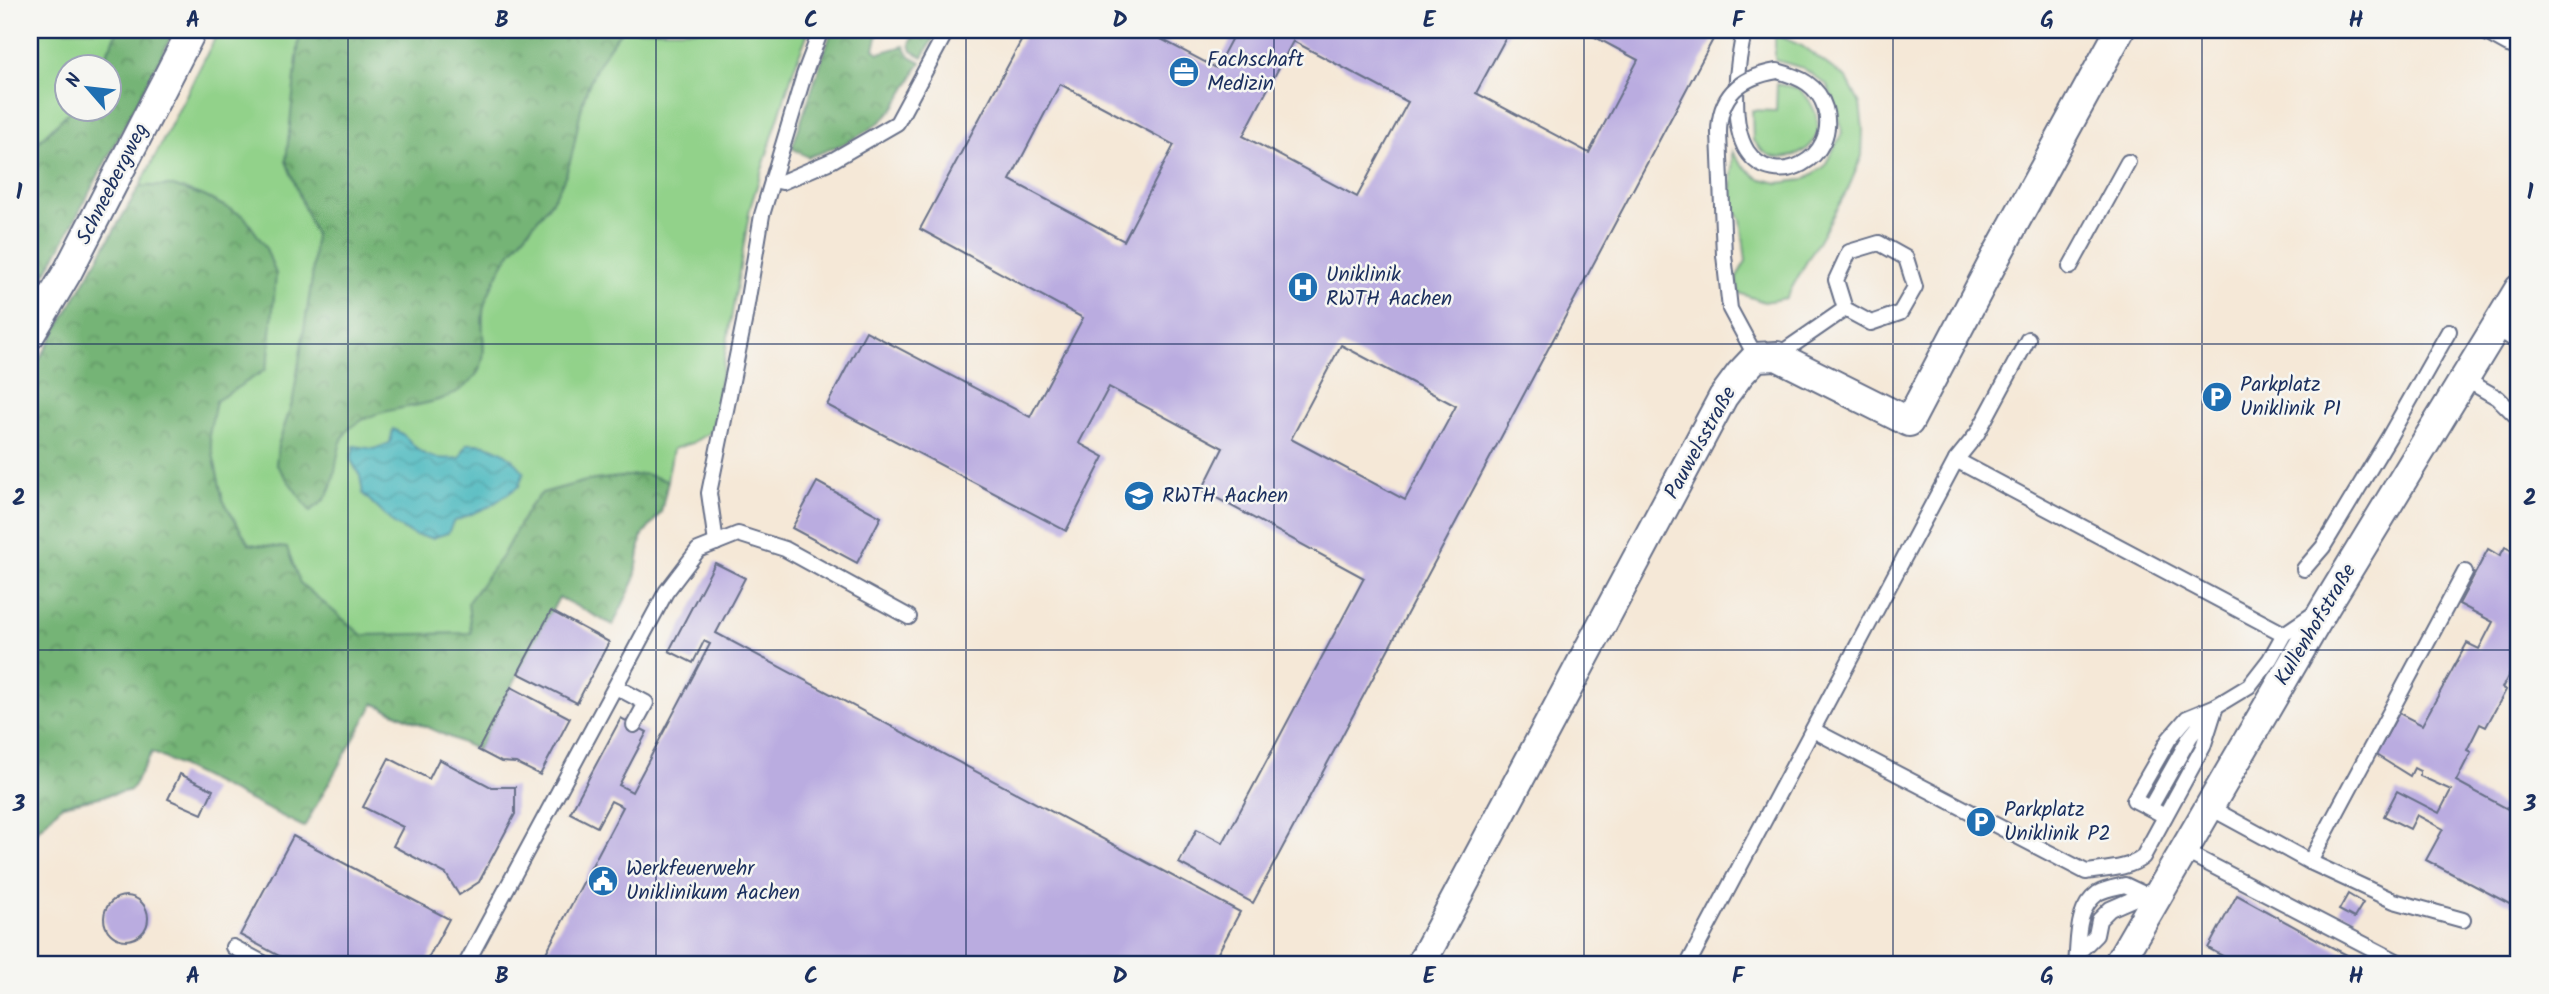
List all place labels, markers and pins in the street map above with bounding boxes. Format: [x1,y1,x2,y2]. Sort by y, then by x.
place label: Fachschaft Medizin [1207,44,1305,101]
office icon: Fachschaft Medizin [1167,55,1201,89]
place label: Uniklinik RWTH Aachen [1326,259,1452,316]
hospital icon: Uniklinik RWTH Aachen [1286,270,1320,304]
place label: Parkplatz Uniklinik P1 [2240,369,2341,426]
parking icon: Parkplatz Uniklinik P1 [2200,380,2234,414]
school or university icon: RWTH Aachen [1122,479,1156,513]
place label: RWTH Aachen [1162,480,1288,513]
place label: Parkplatz Uniklinik P2 [2004,794,2111,851]
parking icon: Parkplatz Uniklinik P2 [1964,805,1998,839]
place label: Werkfeuerwehr Uniklinikum Aachen [626,853,800,910]
public building icon: Werkfeuerwehr Uniklinikum Aachen [586,864,620,898]

